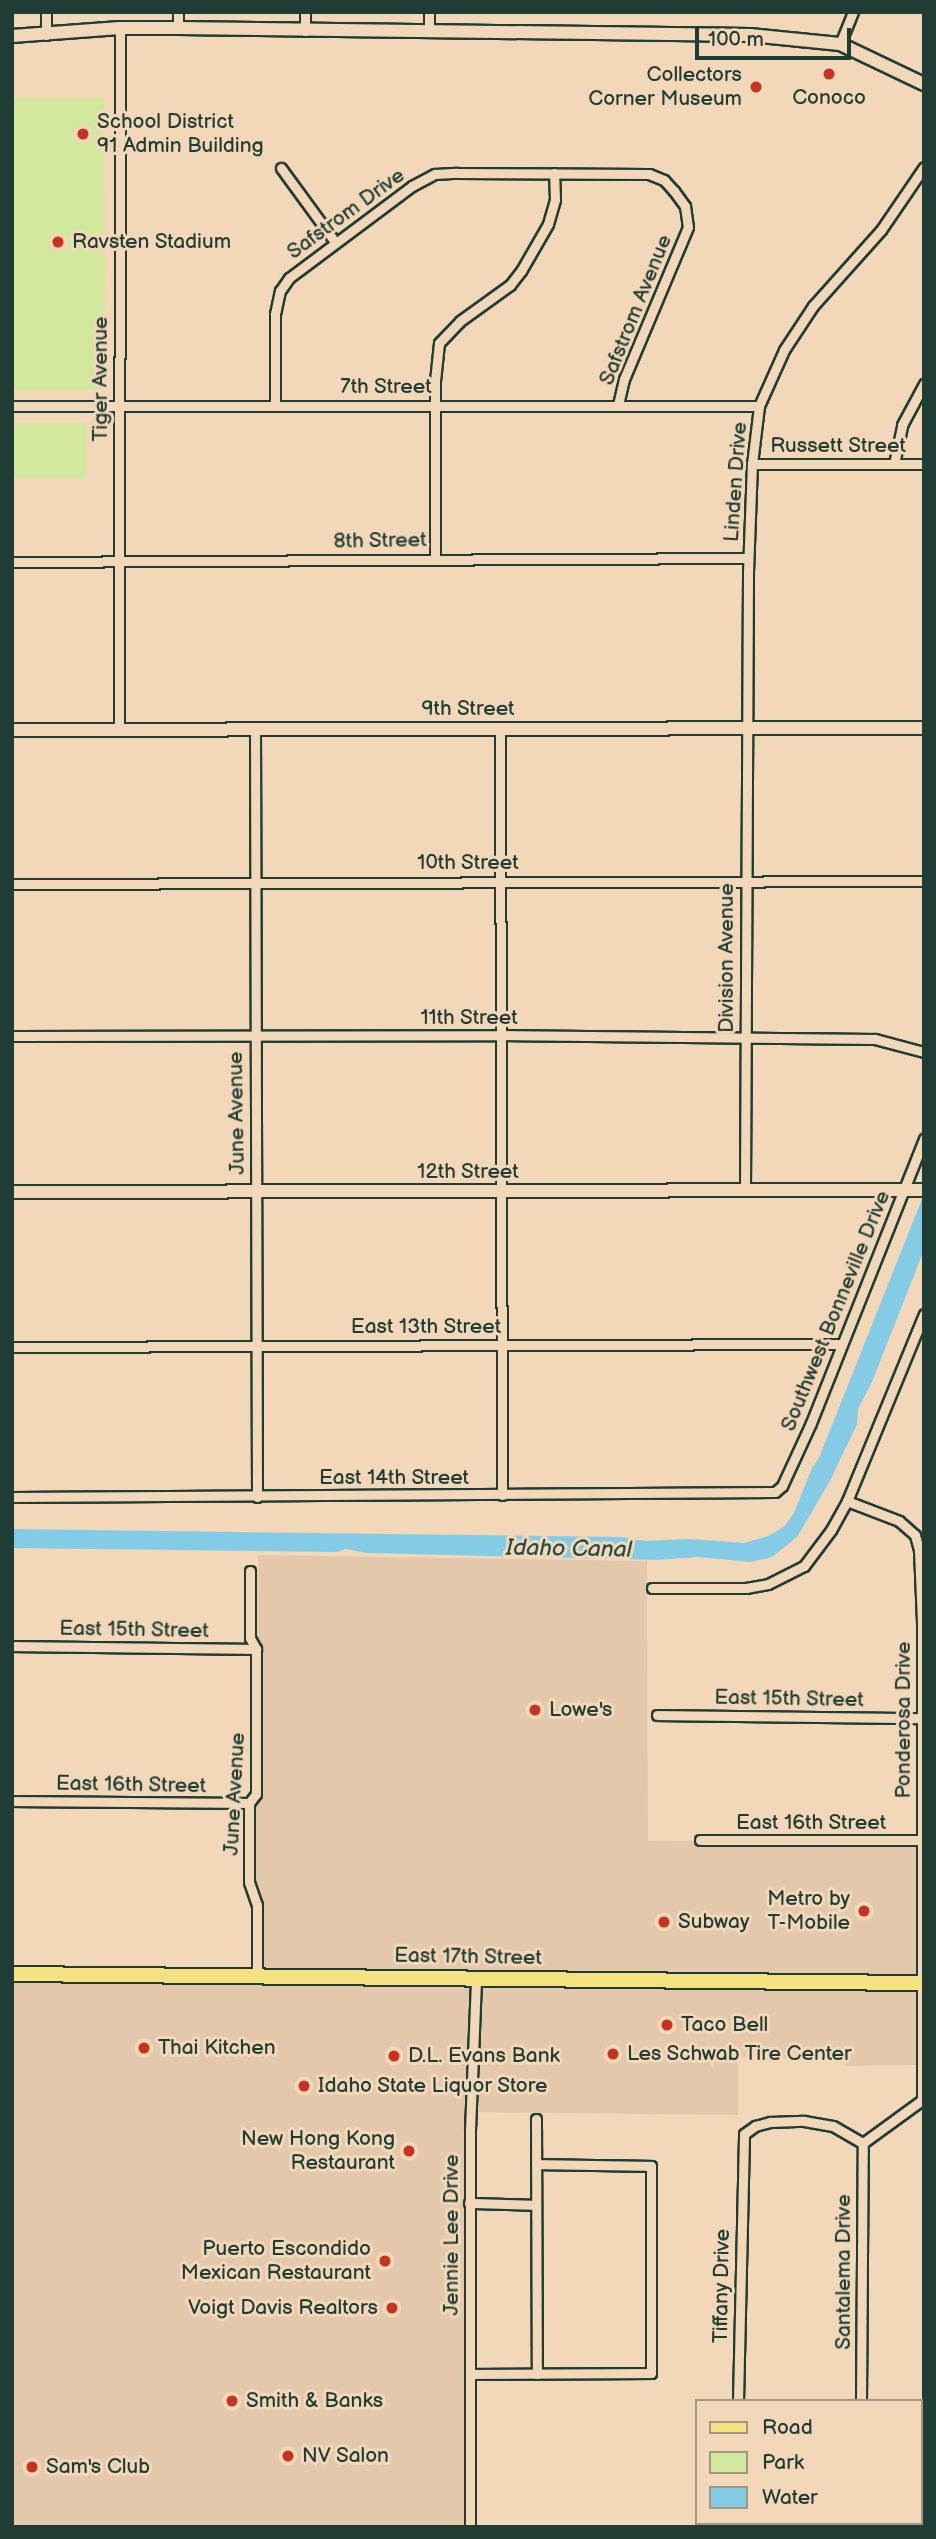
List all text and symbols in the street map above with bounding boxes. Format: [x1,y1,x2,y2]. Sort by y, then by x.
scale bar [698,14,854,58]
text: 100 m [708,27,764,52]
place label: Collectors Corner Museum [588,62,742,112]
marker: Conoco [821,66,837,82]
marker: Collectors Corner Museum [748,79,764,95]
place label: Conoco [792,85,866,111]
place label: School District 91 Admin Building [97,109,264,159]
marker: School District 91 Admin Building [75,126,91,142]
street label: Safstrom Drive [282,163,410,265]
place label: Ravsten Stadium [72,229,231,255]
street label: Safstrom Avenue [594,231,678,389]
marker: Ravsten Stadium [50,234,66,250]
street label: Tiger Avenue [88,316,114,442]
street label: 7th Street [340,374,432,400]
street label: Linden Drive [719,421,753,543]
street label: Russett Street [770,433,906,459]
street label: 8th Street [333,528,427,554]
street label: 9th Street [421,696,515,722]
street label: 10th Street [417,850,519,876]
street label: Division Avenue [714,883,740,1033]
street label: 11th Street [420,1005,518,1031]
street label: June Avenue [223,1051,251,1175]
street label: 12th Street [417,1159,519,1185]
street label: Southwest Bonneville Drive [776,1187,896,1435]
street label: East 13th Street [351,1314,501,1340]
street label: East 14th Street [319,1465,469,1491]
water label: Idaho Canal [506,1534,632,1564]
street label: East 15th Street [59,1616,209,1644]
street label: Ponderosa Drive [891,1641,917,1799]
street label: East 15th Street [714,1685,864,1713]
place label: Lowe's [549,1697,612,1723]
marker: Lowe's [527,1702,543,1718]
street label: June Avenue [219,1732,251,1856]
street label: East 16th Street [55,1771,207,1799]
street label: East 16th Street [736,1810,886,1836]
place label: Metro by T-Mobile [767,1886,850,1936]
marker: Metro by T-Mobile [856,1903,872,1919]
place label: Subway [678,1909,749,1935]
marker: Subway [656,1914,672,1930]
street label: East 17th Street [394,1943,542,1971]
place label: Taco Bell [681,2012,768,2038]
marker: Taco Bell [659,2017,675,2033]
place label: Thai Kitchen [158,2035,275,2061]
marker: Thai Kitchen [136,2040,152,2056]
place label: Les Schwab Tire Center [627,2041,853,2067]
place label: D.L. Evans Bank [408,2043,560,2069]
marker: Les Schwab Tire Center [605,2046,621,2062]
marker: D.L. Evans Bank [386,2048,402,2064]
place label: Idaho State Liquor Store [318,2073,548,2099]
marker: Idaho State Liquor Store [296,2078,312,2094]
place label: New Hong Kong Restaurant [241,2126,395,2176]
marker: New Hong Kong Restaurant [401,2143,417,2159]
street label: Jennie Lee Drive [439,2154,465,2316]
street label: Santalema Drive [831,2194,857,2350]
street label: Tiffany Drive [708,2228,736,2344]
place label: Puerto Escondido Mexican Restaurant [181,2236,371,2286]
marker: Puerto Escondido Mexican Restaurant [377,2253,393,2269]
place label: Voigt Davis Realtors [188,2295,378,2321]
marker: Voigt Davis Realtors [384,2300,400,2316]
place label: Smith & Banks [246,2388,383,2414]
marker: Smith & Banks [224,2393,240,2409]
legend [694,2399,922,2525]
text: Road [762,2415,813,2440]
place label: NV Salon [302,2443,389,2469]
marker: NV Salon [280,2448,296,2464]
text: Park [762,2450,804,2475]
place label: Sam's Club [46,2454,150,2480]
marker: Sam's Club [24,2459,40,2475]
text: Water [762,2485,818,2510]

